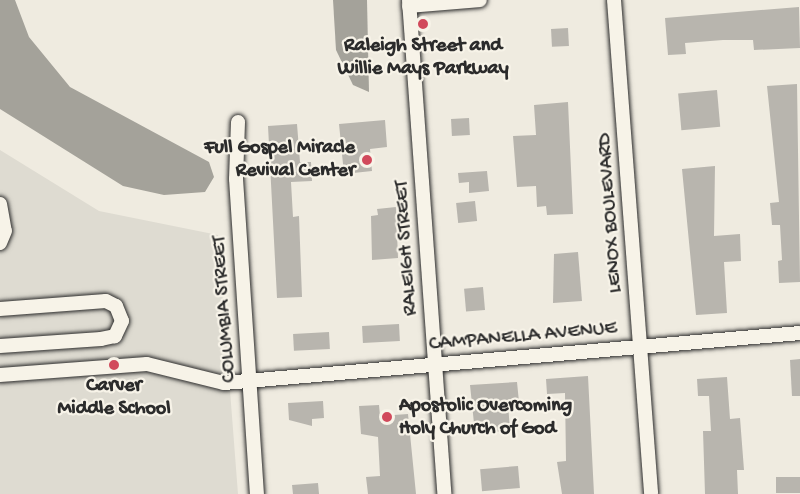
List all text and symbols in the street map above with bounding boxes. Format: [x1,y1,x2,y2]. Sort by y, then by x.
marker: Raleigh Street and Willie Mays Parkway [416,17,430,31]
place label: Raleigh Street and Willie Mays Parkway [337,34,509,81]
street label: LENOX BOULEVARD [593,132,629,294]
place label: Full Gospel Miracle Revival Center [204,136,355,183]
marker: Full Gospel Miracle Revival Center [360,153,374,167]
street label: RALEIGH STREET [390,179,424,317]
street label: COLUMBIA STREET [208,235,242,383]
street label: CAMPANELLA AVENUE [428,317,618,357]
marker: Carver Middle School [107,358,121,372]
place label: Carver Middle School [57,374,171,421]
place label: Apostolic Overcoming Holy Church of God [399,394,572,441]
marker: Apostolic Overcoming Holy Church of God [380,410,394,424]

